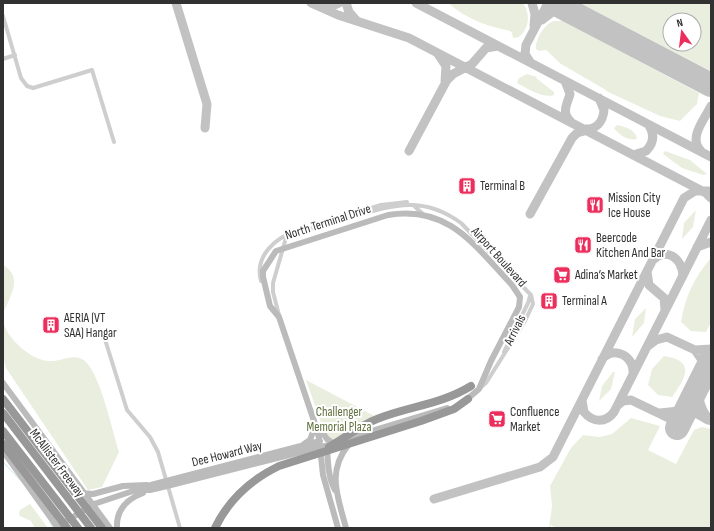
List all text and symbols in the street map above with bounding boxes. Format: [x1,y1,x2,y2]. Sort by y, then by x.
north arrow [662,12,702,52]
text: N [675,16,684,30]
building icon: Terminal B [457,176,477,196]
place label: Terminal B [480,178,525,194]
place label: Mission City Ice House [608,190,661,221]
restaurant icon: Mission City Ice House [585,195,605,215]
street label: North Terminal Drive [283,201,373,243]
street label: Airport Boulevard [467,223,530,290]
place label: Beercode Kitchen And Bar [596,230,666,261]
restaurant icon: Beercode Kitchen And Bar [573,235,593,255]
supermarket icon: Adina’s Market [552,265,572,285]
place label: Adina’s Market [574,267,638,283]
building icon: Terminal A [539,291,559,311]
place label: Terminal A [562,293,607,309]
place label: AERIA (VT SAA) Hangar [63,310,117,341]
street label: Arrivals [500,312,530,349]
building icon: AERIA (VT SAA) Hangar [41,315,61,335]
park label: Challenger Memorial Plaza [307,404,371,435]
place label: Confluence Market [510,404,559,435]
supermarket icon: Confluence Market [487,409,507,429]
street label: McAllister Freeway [26,426,88,500]
street label: Dee Howard Way [190,438,264,470]

